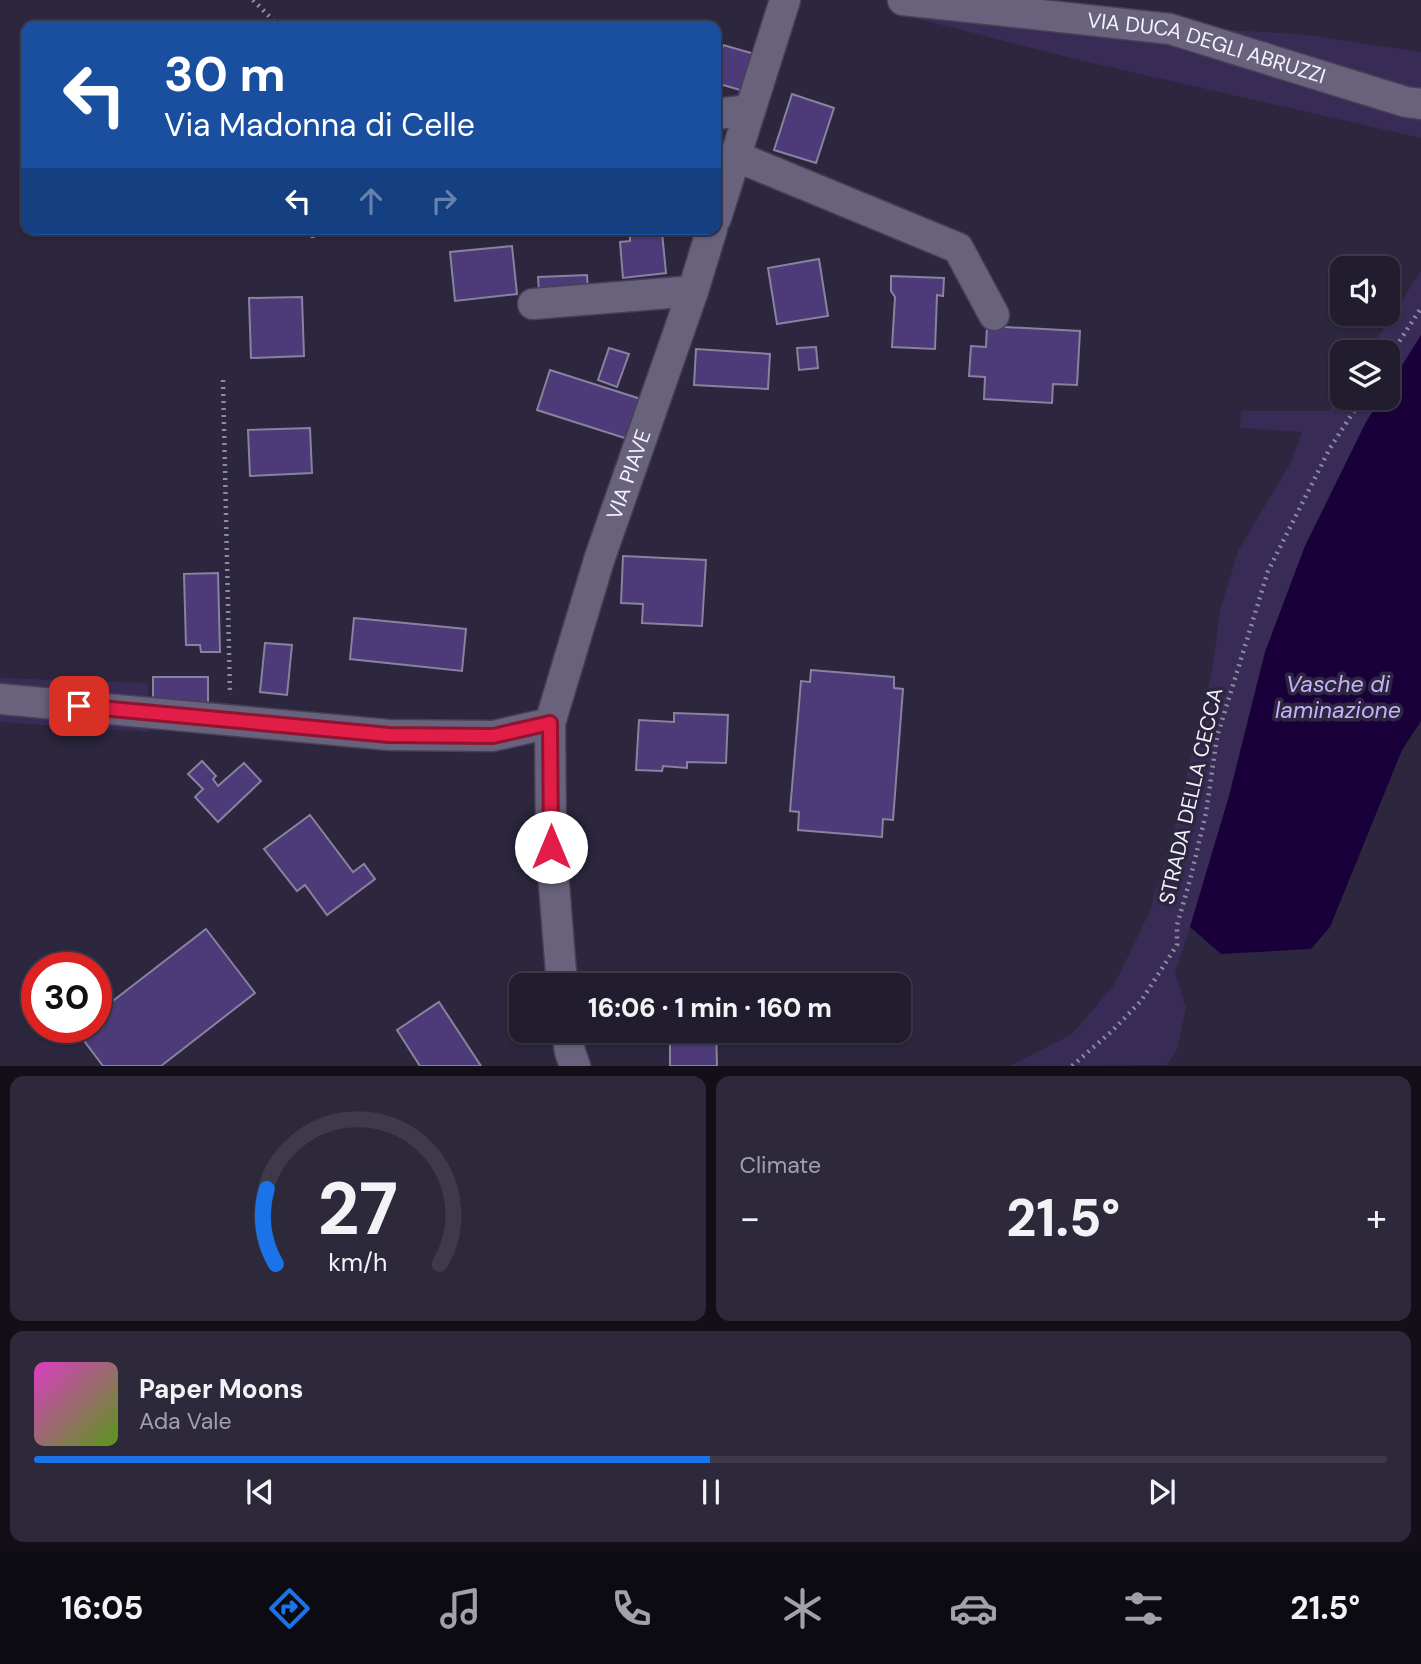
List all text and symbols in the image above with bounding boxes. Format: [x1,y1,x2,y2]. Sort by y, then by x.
street label: VIA DUCA DEGLI ABRUZZI [1086,6,1329,90]
text: 30 m [164,42,286,106]
icon: left [49,49,140,140]
text: Via Madonna di Celle [164,104,475,146]
icon: left [279,182,317,220]
icon: ahead [352,182,390,220]
icon: right [425,182,463,220]
map controls [1330,256,1400,410]
button: sound [1330,256,1400,326]
button: layers [1330,340,1400,410]
street label: VIA PIAVE [600,426,657,523]
water label: Vasche di laminazione [1275,669,1401,725]
pin [49,676,109,736]
street label: STRADA DELLA CECCA [1152,685,1230,907]
icon: arrive [60,687,98,725]
position arrow [514,810,588,884]
speed limit sign: 30 [21,952,112,1043]
text: 16:06 · 1 min · 160 m [588,991,832,1025]
text: Climate [740,1150,821,1180]
text: 27 [317,1163,398,1258]
text: 21.5° [1006,1184,1120,1252]
text: − [740,1193,760,1243]
text: + [1366,1193,1387,1243]
text: km/h [328,1246,387,1279]
text: Paper Moons [139,1372,303,1406]
text: Ada Vale [139,1406,232,1436]
icon: previous [241,1473,279,1511]
icon: pause [692,1473,730,1511]
icon: next [1143,1473,1181,1511]
icon: directions [265,1584,314,1633]
icon: music [436,1584,485,1633]
icon: phone [607,1584,656,1633]
icon: climate [778,1584,827,1633]
icon: car [949,1584,998,1633]
icon: filters [1119,1584,1168,1633]
text: 16:05 [61,1587,143,1629]
text: 21.5° [1290,1587,1360,1629]

